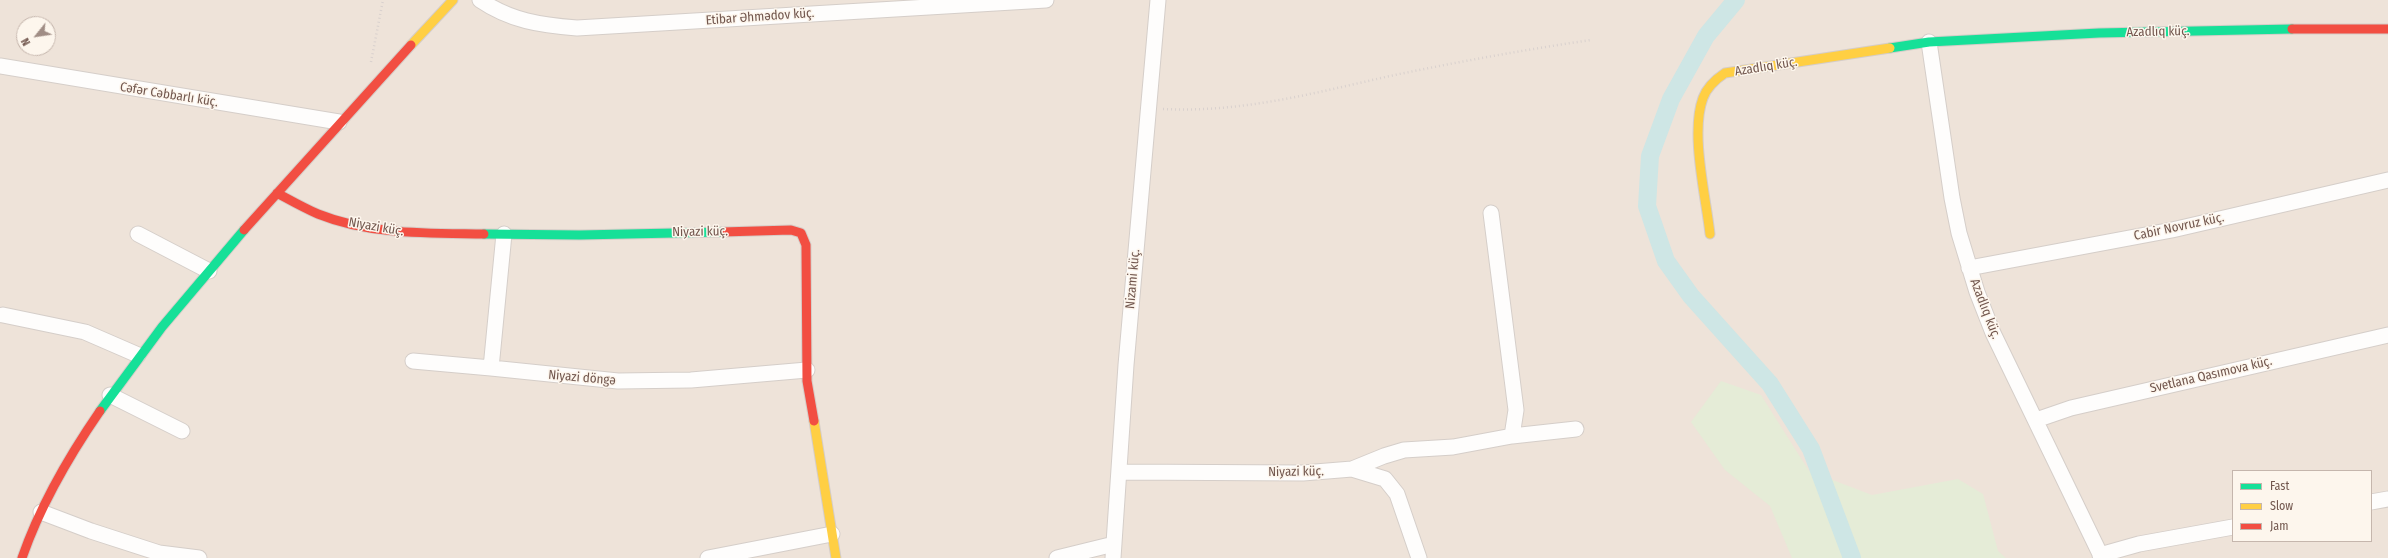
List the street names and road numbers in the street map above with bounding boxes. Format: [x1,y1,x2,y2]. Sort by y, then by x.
street label: Etibar Əhmədov küç. [705,5,815,29]
street label: Azadlıq küç. [2126,24,2190,40]
street label: Azadlıq küç. [1734,54,1798,80]
street label: Cəfər Cəbbarlı küç. [119,80,219,110]
street label: Cabir Novruz küç. [2132,210,2226,244]
street label: Niyazi küç. [347,214,405,240]
street label: Niyazi küç. [672,224,728,240]
street label: Nizami küç. [1123,248,1143,310]
street label: Azadlıq küç. [1966,277,2004,341]
street label: Svetlana Qasımova küç. [2148,353,2274,397]
street label: Niyazi döngə [548,367,616,389]
street label: Niyazi küç. [1268,464,1324,480]

